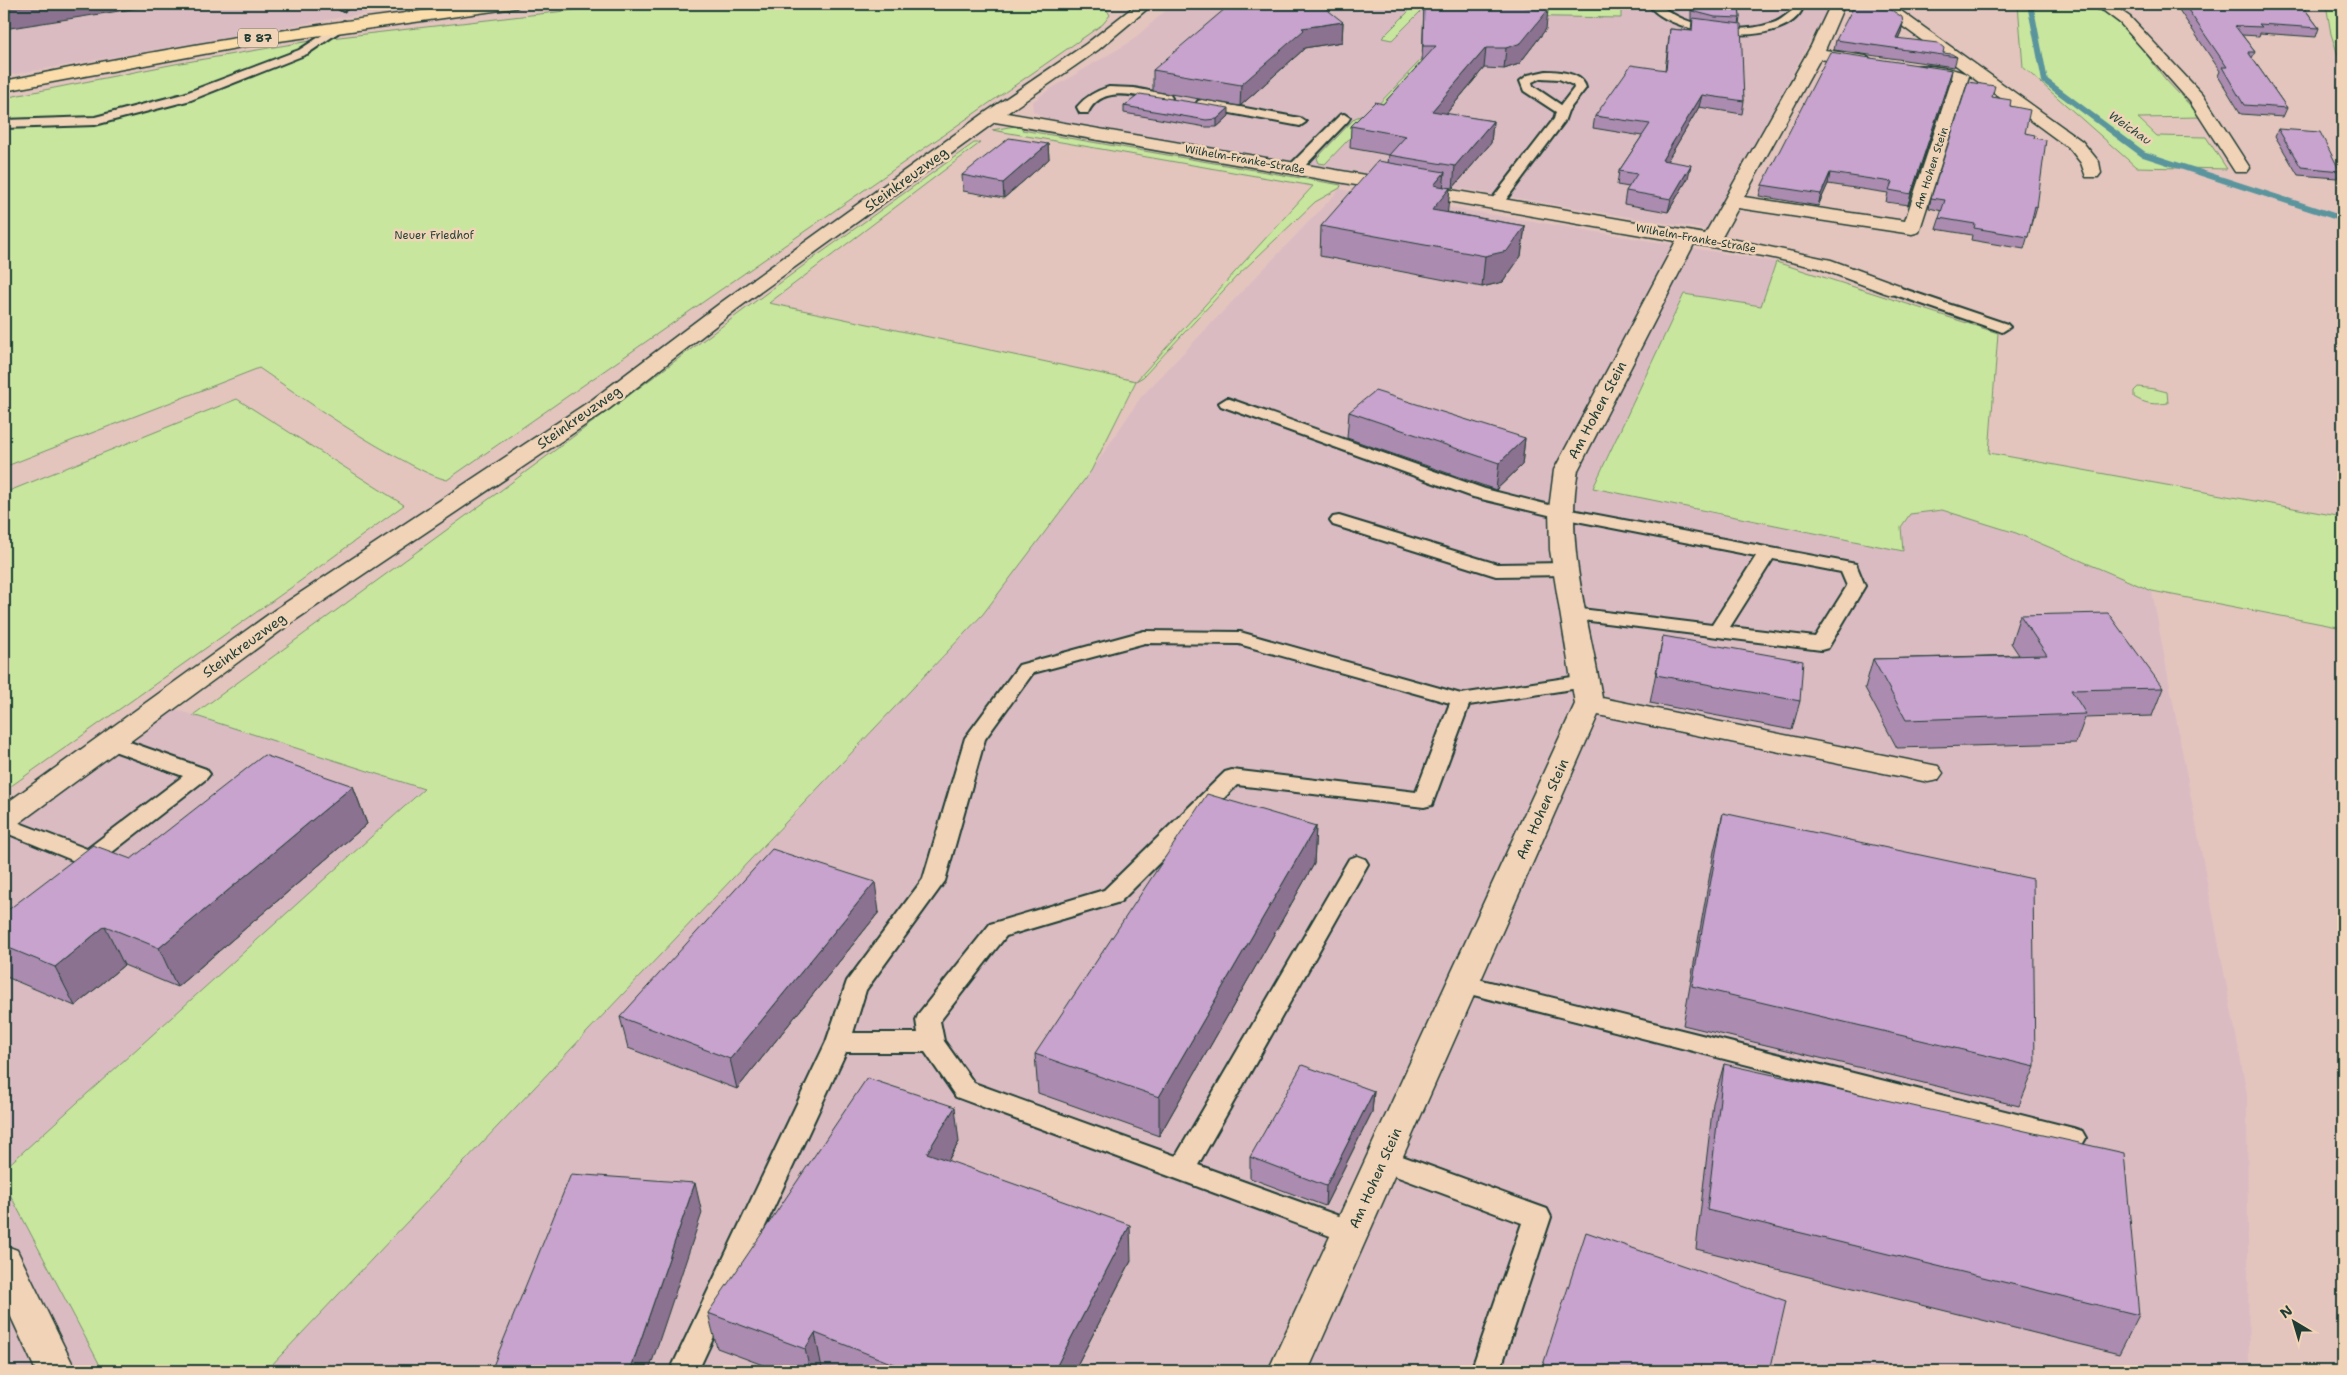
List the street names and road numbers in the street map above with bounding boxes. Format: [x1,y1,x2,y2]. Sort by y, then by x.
road number: B 87 [238,28,278,48]
street label: Am Hohen Stein [1911,125,1952,211]
street label: Wilhelm-Franke-Straße [1183,142,1306,177]
street label: Steinkreuzweg [861,143,951,215]
street label: Wilhelm-Franke-Straße [1634,221,1757,256]
street label: Am Hohen Stein [1564,357,1631,462]
street label: Steinkreuzweg [533,381,625,453]
street label: Steinkreuzweg [199,609,289,681]
street label: Am Hohen Stein [1512,755,1572,862]
street label: Am Hohen Stein [1345,1124,1405,1231]

